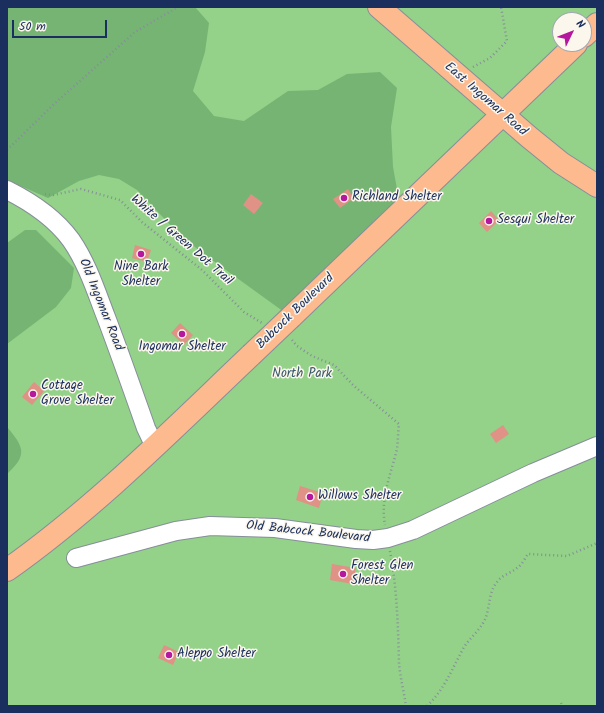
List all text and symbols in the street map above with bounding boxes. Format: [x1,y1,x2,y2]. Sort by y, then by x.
scale bar [14,12,109,38]
north arrow [552,12,592,52]
text: N [571,16,589,33]
text: 50 m [19,17,46,36]
street label: East Ingomar Road [440,60,530,140]
place label: Richland Shelter [352,190,441,206]
street label: White / Green Dot Trail [127,192,235,290]
marker: Richland Shelter [339,193,349,203]
place label: Sesqui Shelter [497,213,574,229]
marker: Sesqui Shelter [484,216,494,226]
marker: Nine Bark Shelter [136,249,146,259]
street label: Old Ingomar Road [74,257,126,353]
place label: Nine Bark Shelter [114,260,168,291]
street label: Babcock Boulevard [254,271,338,353]
marker: Ingomar Shelter [177,329,187,339]
place label: Ingomar Shelter [138,340,226,356]
park label: North Park [272,367,332,383]
place label: Cottage Grove Shelter [41,379,114,410]
marker: Cottage Grove Shelter [28,389,38,399]
place label: Willows Shelter [318,489,401,505]
marker: Willows Shelter [305,492,315,502]
street label: Old Babcock Boulevard [245,519,371,547]
place label: Forest Glen Shelter [351,559,414,590]
marker: Forest Glen Shelter [338,569,348,579]
place label: Aleppo Shelter [177,647,256,663]
marker: Aleppo Shelter [164,650,174,660]

